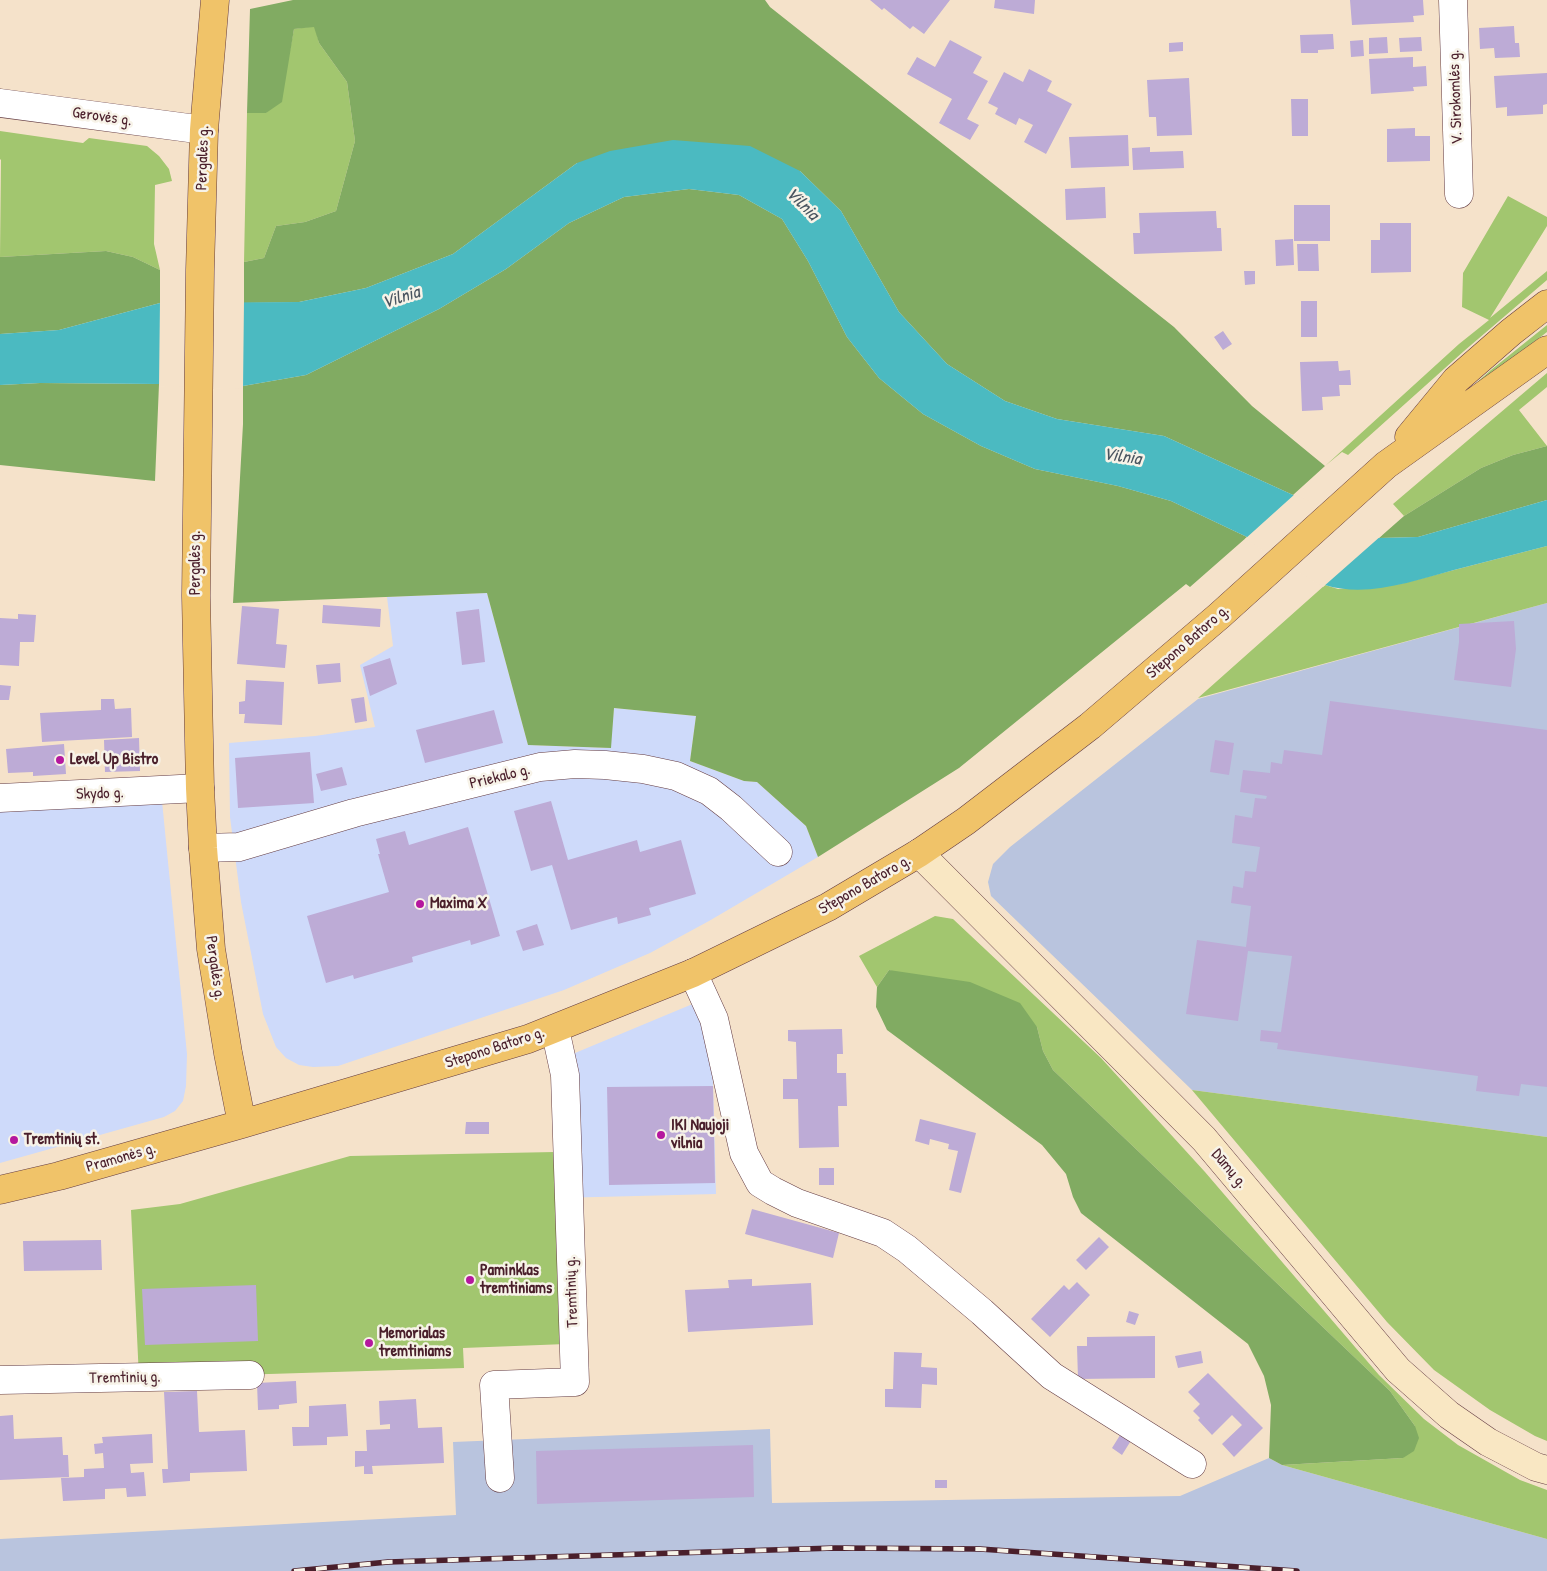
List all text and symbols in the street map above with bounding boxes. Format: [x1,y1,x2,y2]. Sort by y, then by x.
street label: V. Sirokomlės g. [1445,49,1467,145]
street label: Gerovės g. [71,103,133,131]
street label: Pergalės g. [192,125,214,191]
water label: Vilnia [781,183,823,225]
water label: Vilnia [380,282,422,314]
water label: Vilnia [1102,444,1142,470]
street label: Pergalės g. [186,531,206,595]
street label: Stepono Batoro g. [1143,601,1233,683]
place label: Level Up Bistro [70,750,158,770]
marker: Level Up Bistro [54,754,66,766]
street label: Priekalo g. [468,760,532,794]
street label: Skydo g. [76,784,124,804]
street label: Stepono Batoro g. [816,851,914,919]
place label: Maxima X [430,894,487,914]
marker: Maxima X [414,898,426,910]
street label: Pergalės g. [201,935,229,1001]
street label: Stepono Batoro g. [443,1023,547,1073]
place label: IKI Naujoji vilnia [671,1116,729,1154]
marker: IKI Naujoji vilnia [655,1129,667,1141]
place label: Tremtinių st. [24,1130,100,1150]
marker: Tremtinių st. [8,1134,20,1146]
street label: Pramonės g. [84,1139,158,1177]
street label: Dūmų g. [1207,1145,1251,1193]
street label: Tremtinių g. [561,1256,583,1328]
place label: Paminklas tremtiniams [480,1261,552,1299]
marker: Paminklas tremtiniams [464,1274,476,1286]
place label: Memorialas tremtiniams [379,1324,451,1362]
marker: Memorialas tremtiniams [363,1337,375,1349]
street label: Tremtinių g. [89,1368,161,1388]

